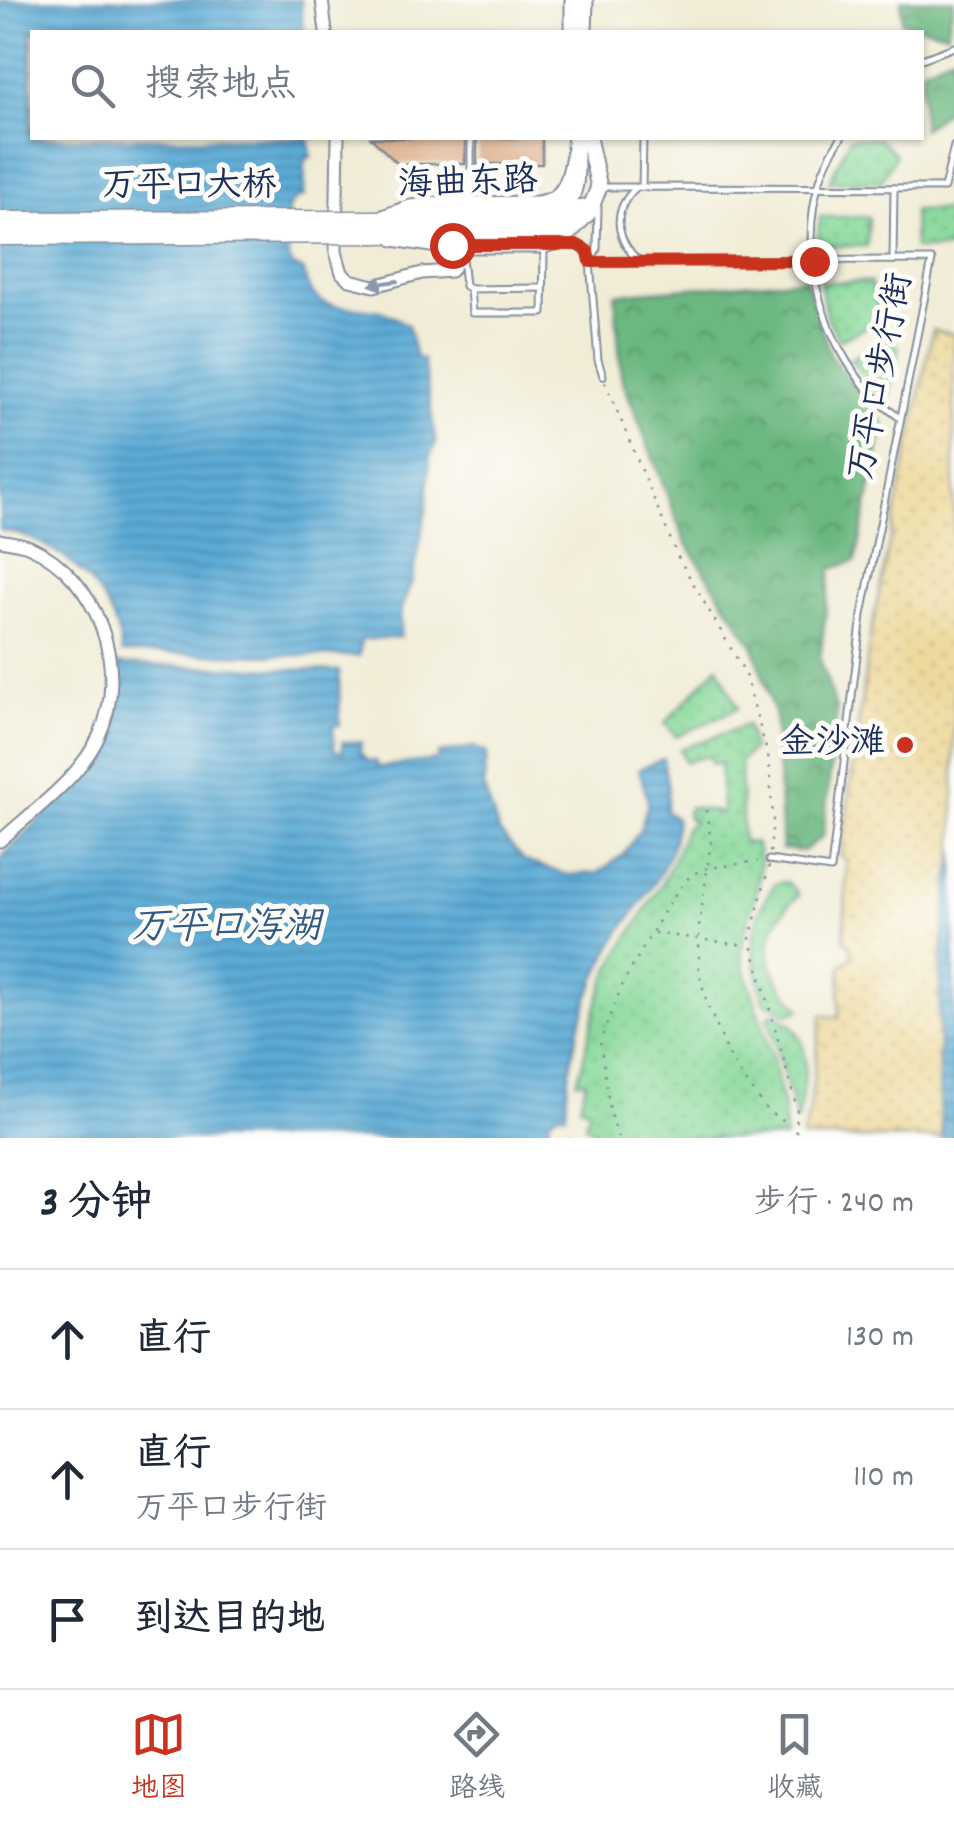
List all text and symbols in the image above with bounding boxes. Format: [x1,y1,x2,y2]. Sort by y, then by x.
search box [30,30,924,140]
icon: search [65,58,120,113]
text: 搜索地点 [145,60,297,115]
street label: 海曲东路 [397,158,539,212]
street label: 万平口大桥 [101,163,277,213]
route start [430,223,476,269]
route end [792,239,838,285]
street label: 万平口步行街 [838,269,928,485]
one-way arrow [368,275,399,291]
place label: 金沙滩 [780,720,885,770]
marker: 金沙滩 [894,734,916,756]
water label: 万平口泻湖 [131,902,325,957]
text: 3 分钟 [40,1176,152,1236]
text: 步行 · 240 m [754,1182,914,1228]
icon: ahead [40,1312,95,1367]
text: 直行 [135,1314,211,1369]
text: 130 m [846,1316,914,1362]
text: 直行 [135,1429,211,1484]
icon: ahead [40,1452,95,1507]
text: 110 m [853,1456,914,1502]
text: 万平口步行街 [135,1488,327,1534]
icon: arrive [40,1592,95,1647]
text: 到达目的地 [135,1594,325,1649]
tab: 地图 [131,1707,187,1811]
tab: 路线 [449,1707,505,1811]
tab: 收藏 [767,1707,823,1811]

